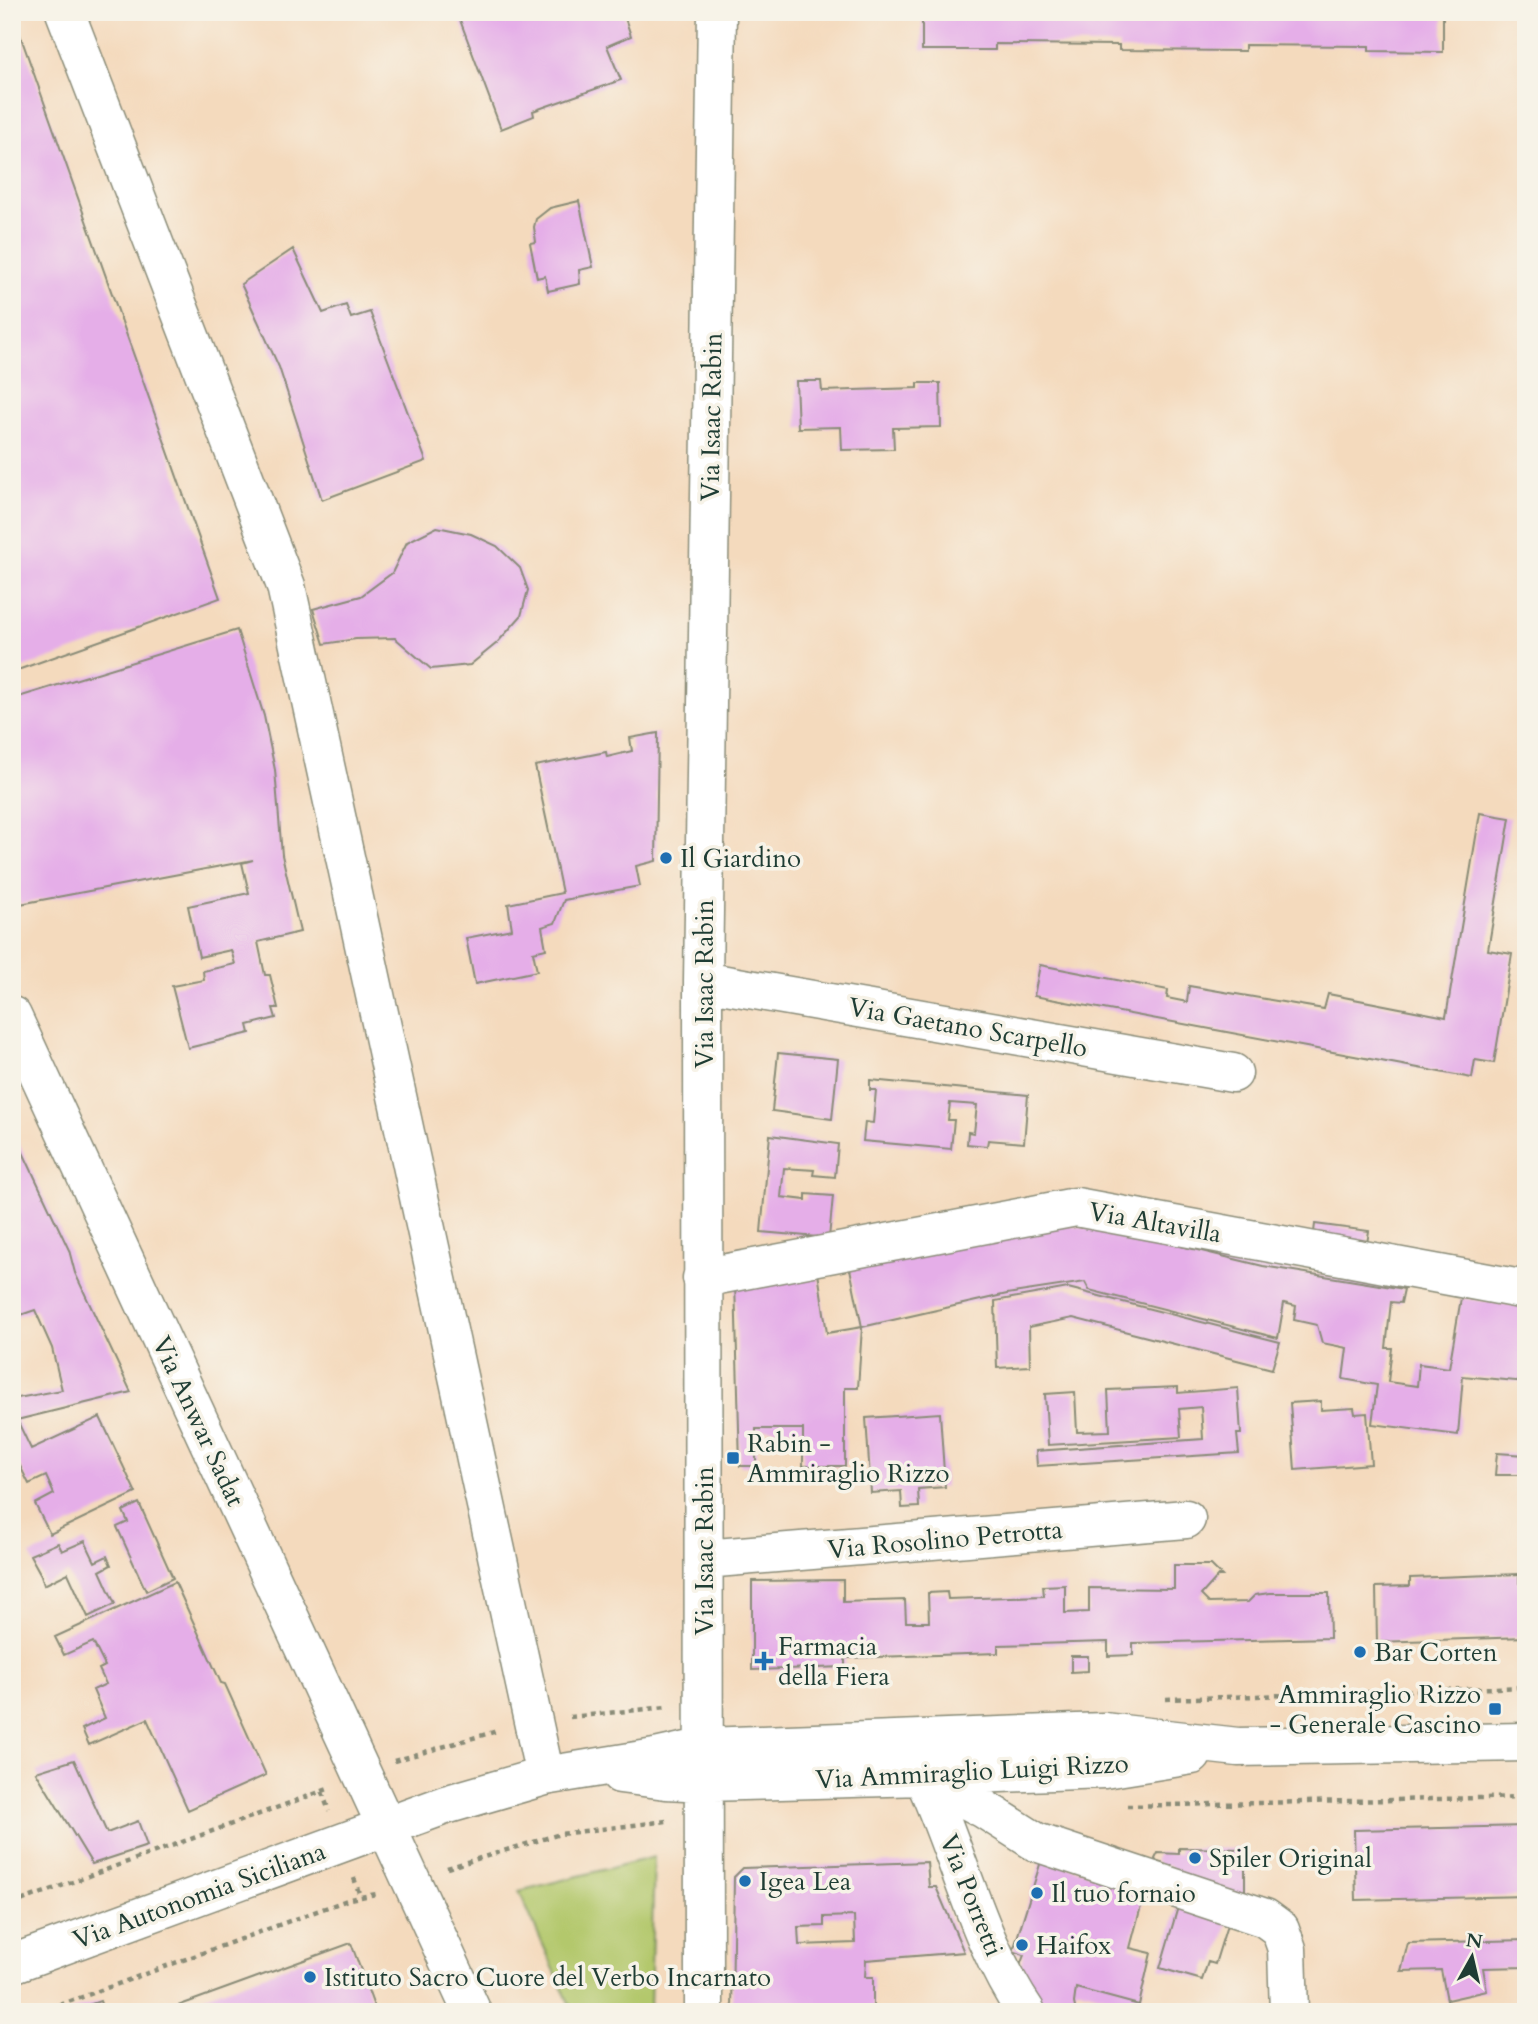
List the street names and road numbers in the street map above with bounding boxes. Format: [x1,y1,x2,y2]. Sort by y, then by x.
street label: Via Isaac Rabin [693,332,730,502]
street label: Via Isaac Rabin [687,899,722,1068]
street label: Via Gaetano Scarpello [846,989,1090,1066]
street label: Via Altavilla [1086,1194,1224,1251]
street label: Via Anwar Sadat [144,1330,253,1512]
street label: Via Isaac Rabin [687,1466,722,1635]
street label: Via Rosolino Petrotta [826,1512,1064,1567]
street label: Via Ammiraglio Luigi Rizzo [815,1746,1129,1797]
street label: Via Porretti [931,1829,1012,1961]
street label: Via Autonomia Siciliana [68,1833,330,1958]

